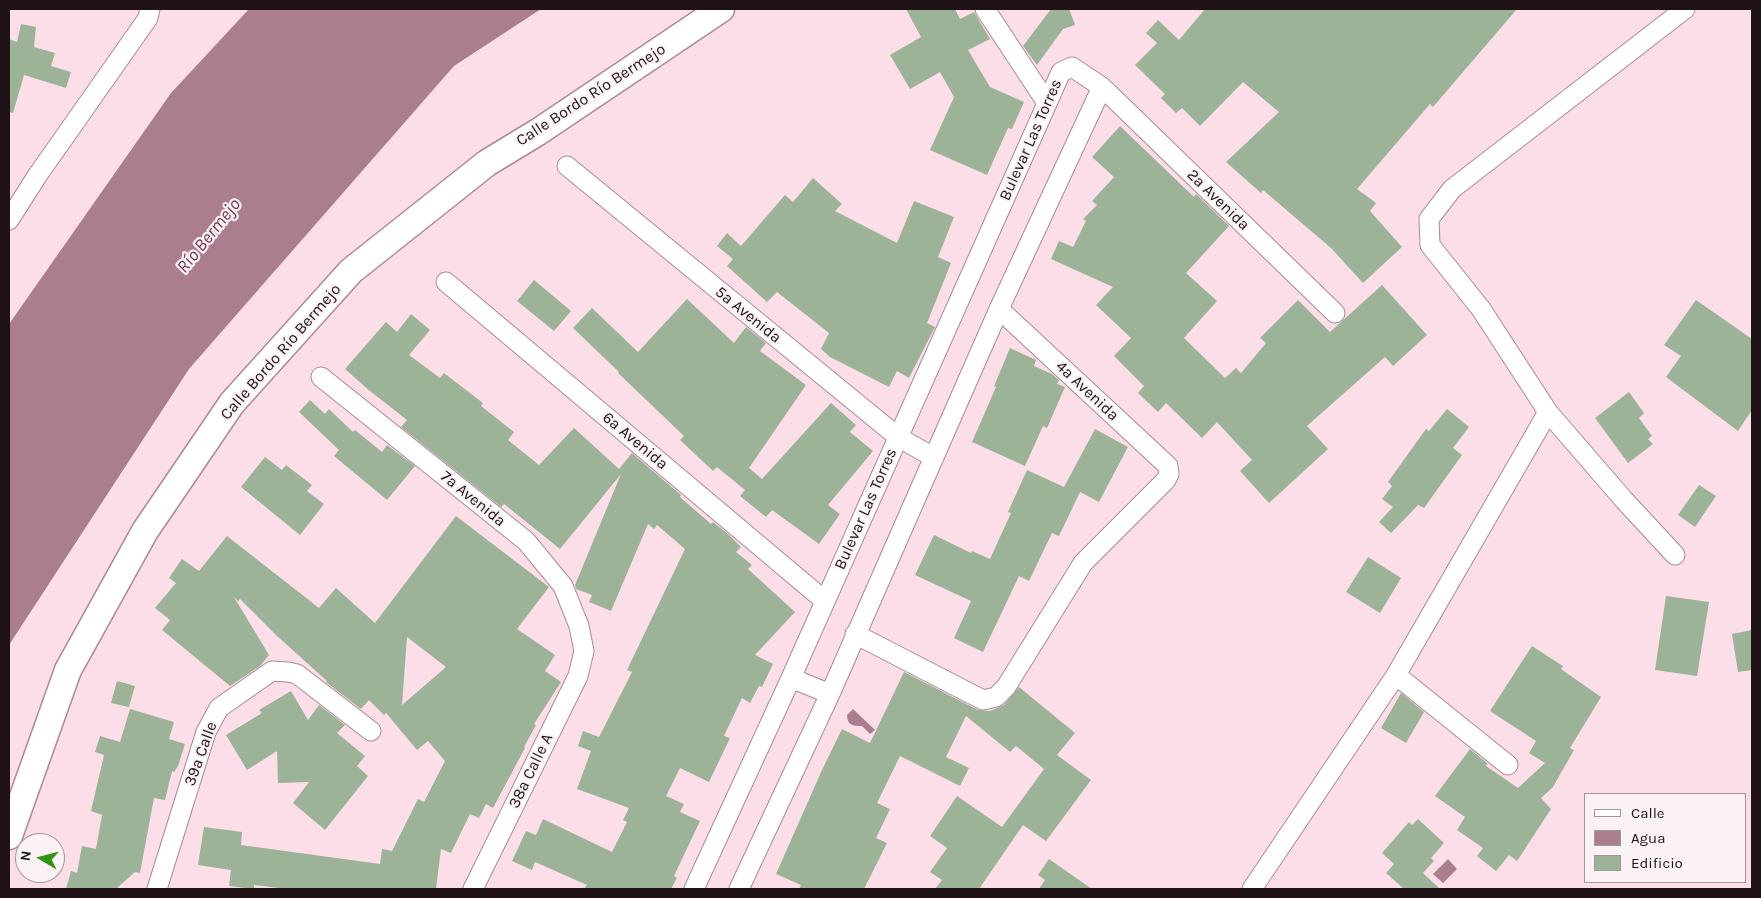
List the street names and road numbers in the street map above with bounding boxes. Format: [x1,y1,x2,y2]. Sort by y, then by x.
street label: Calle Bordo Río Bermejo [513,40,669,150]
street label: Bulevar Las Torres [996,76,1066,204]
street label: 2a Avenida [1183,165,1253,235]
street label: Calle Bordo Río Bermejo [217,280,345,424]
street label: 5a Avenida [711,283,785,347]
street label: 4a Avenida [1051,357,1123,425]
street label: 6a Avenida [598,408,672,474]
street label: Bulevar Las Torres [831,445,901,573]
street label: 7a Avenida [437,467,509,531]
street label: 39a Calle [180,719,222,789]
street label: 38a Calle A [505,731,557,811]

